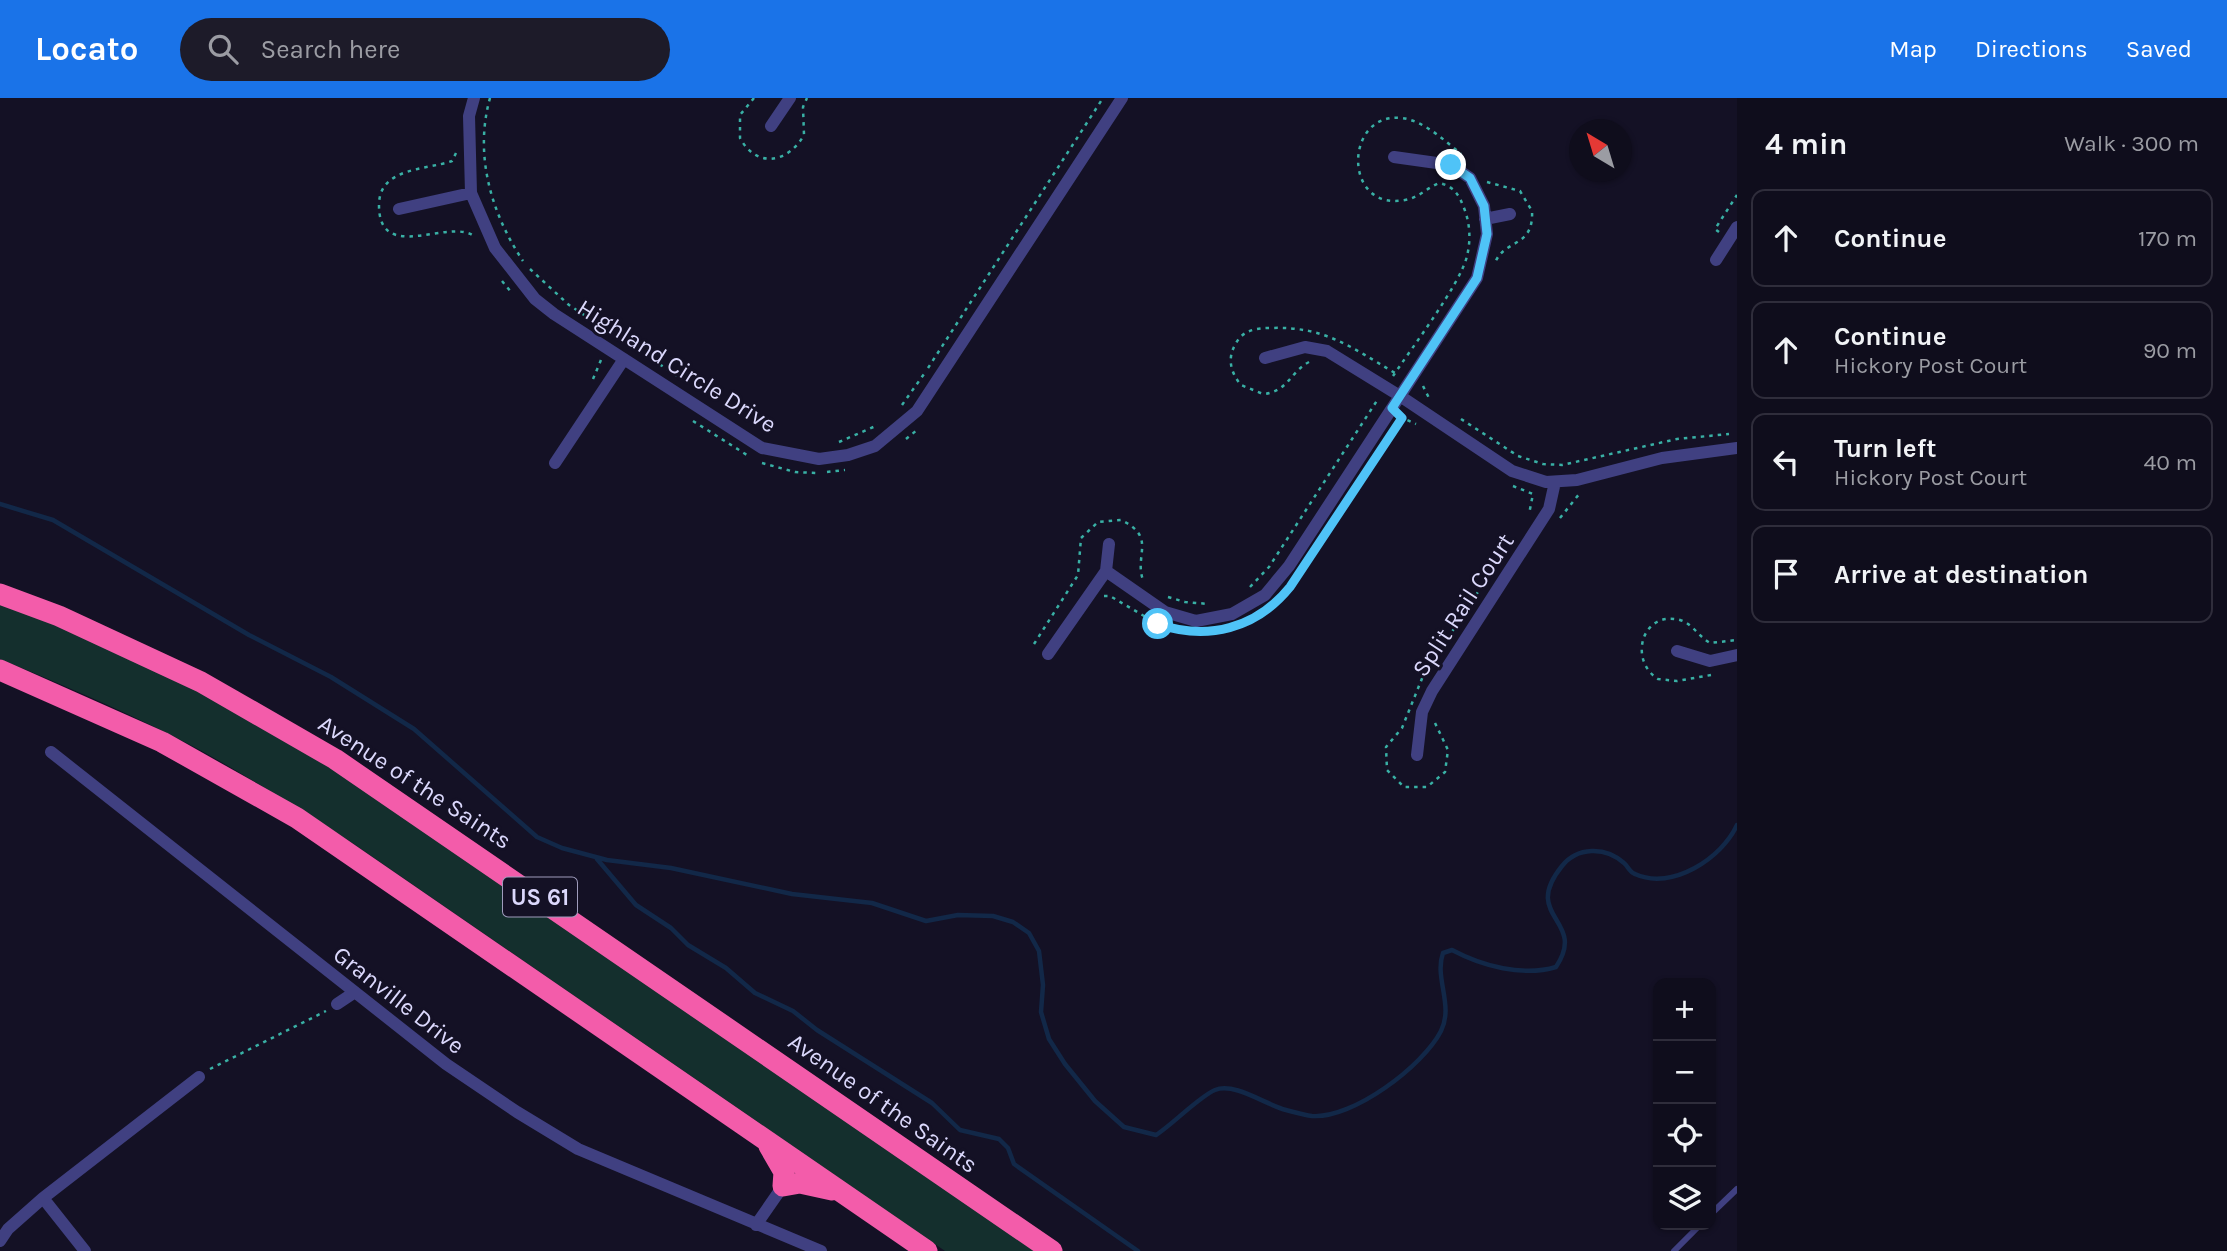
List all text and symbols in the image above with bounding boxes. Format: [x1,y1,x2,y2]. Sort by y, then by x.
search box [180,18,670,81]
text: Locato [35,30,138,68]
icon: search [204,30,242,68]
text: Search here [260,34,400,65]
text: Map [1889,35,1937,63]
text: Directions [1975,35,2088,63]
text: Saved [2126,35,2192,63]
north arrow [1569,119,1632,182]
text: 4 min [1765,126,1847,162]
text: Walk · 300 m [2064,130,2199,157]
route end [1435,149,1466,180]
icon: ahead [1767,219,1805,257]
text: Continue [1834,223,1946,254]
text: 170 m [2138,225,2197,252]
street label: Highland Circle Drive [572,293,782,439]
text: Continue [1834,321,1946,352]
icon: ahead [1767,331,1805,369]
text: 90 m [2143,337,2197,364]
text: Hickory Post Court [1834,352,2027,379]
text: Turn left [1834,433,1936,464]
icon: left [1767,443,1805,481]
text: 40 m [2144,449,2197,476]
text: Hickory Post Court [1834,464,2027,491]
street label: Split Rail Court [1406,528,1520,682]
icon: arrive [1767,555,1805,593]
text: Arrive at destination [1834,559,2088,590]
route start [1142,608,1173,639]
street label: Avenue of the Saints [313,709,517,855]
road number: US 61 [503,877,577,916]
street label: Granville Drive [328,940,470,1060]
map controls [1653,978,1716,1230]
button: + [1653,978,1716,1041]
street label: Avenue of the Saints [783,1027,983,1179]
button: − [1653,1041,1716,1104]
button: locate [1653,1104,1716,1167]
button: layers [1653,1167,1716,1230]

